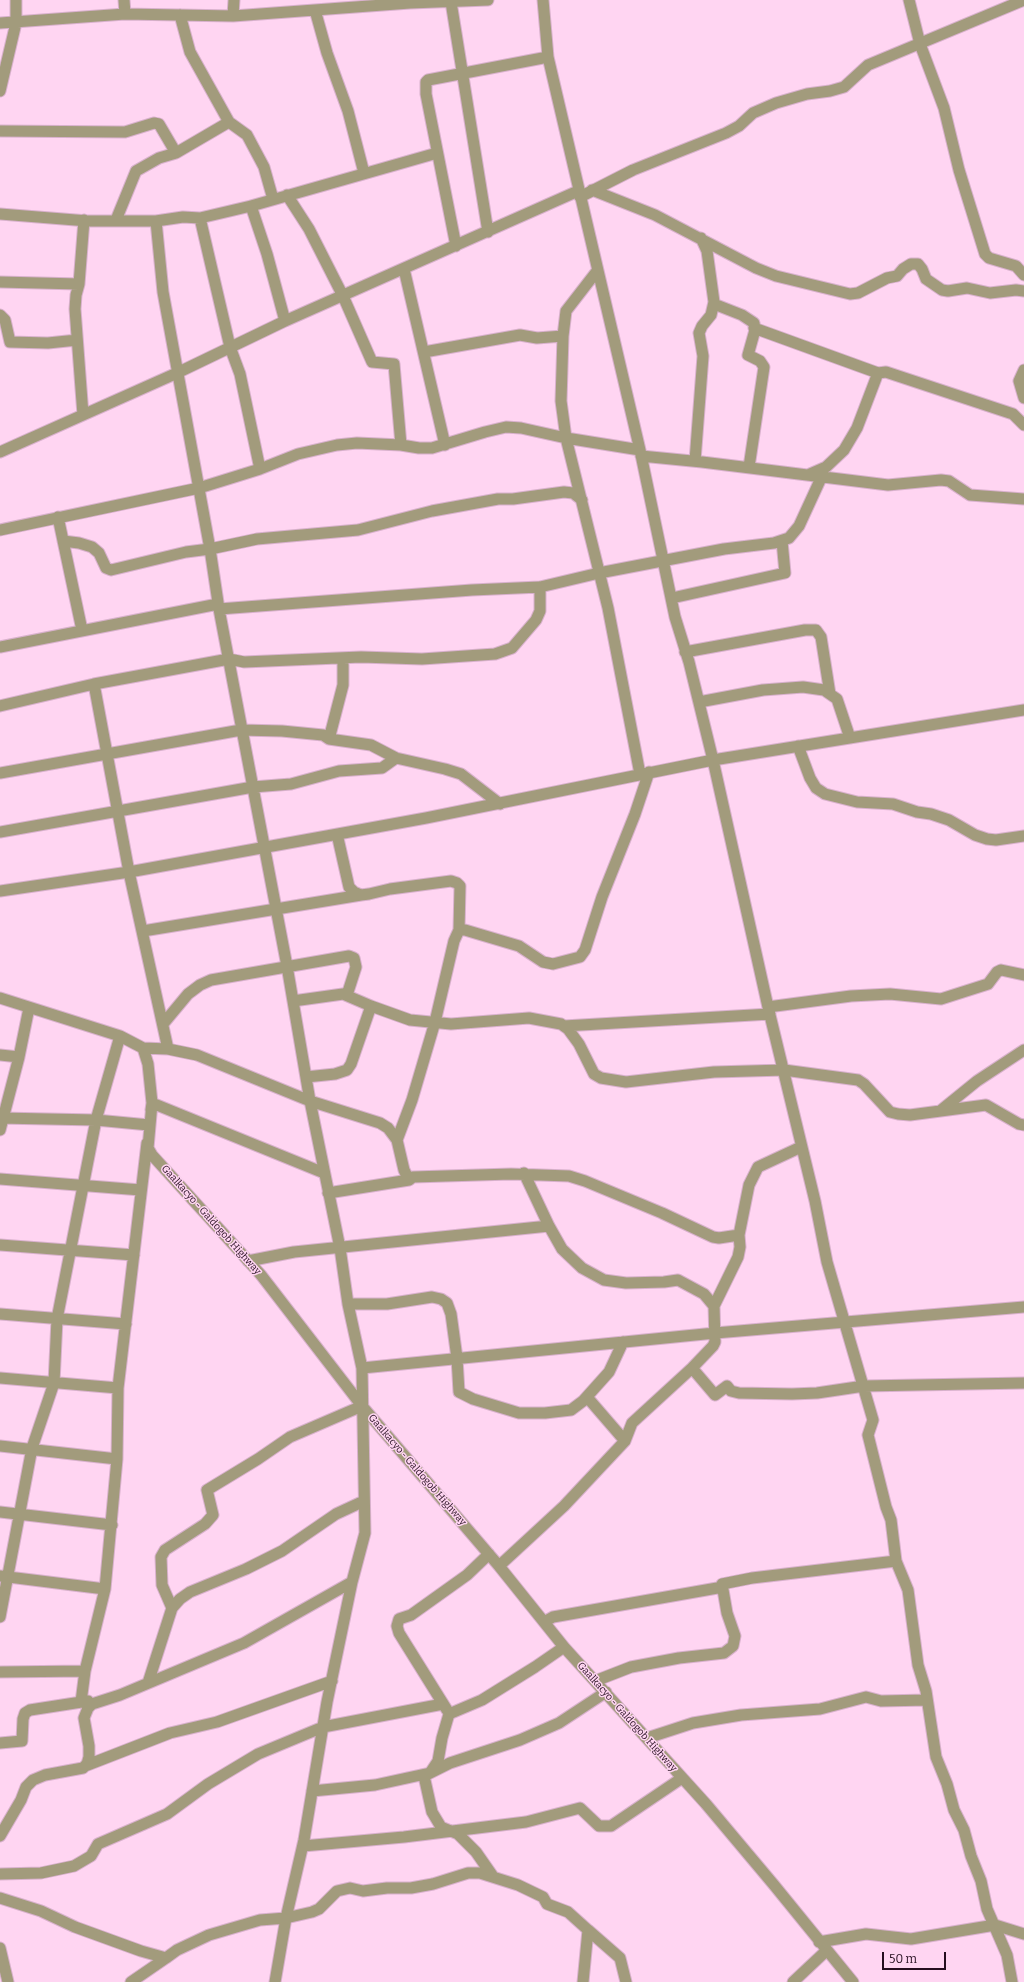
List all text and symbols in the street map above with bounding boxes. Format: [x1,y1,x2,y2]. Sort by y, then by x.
street label: Gaalkacyo - Galdogob Highway [159,1163,263,1277]
street label: Gaalkacyo - Galdogob Highway [366,1412,468,1528]
street label: Gaalkacyo - Galdogob Highway [575,1660,679,1774]
scale bar [884,1944,948,1970]
text: 50 m [889,1952,917,1966]

